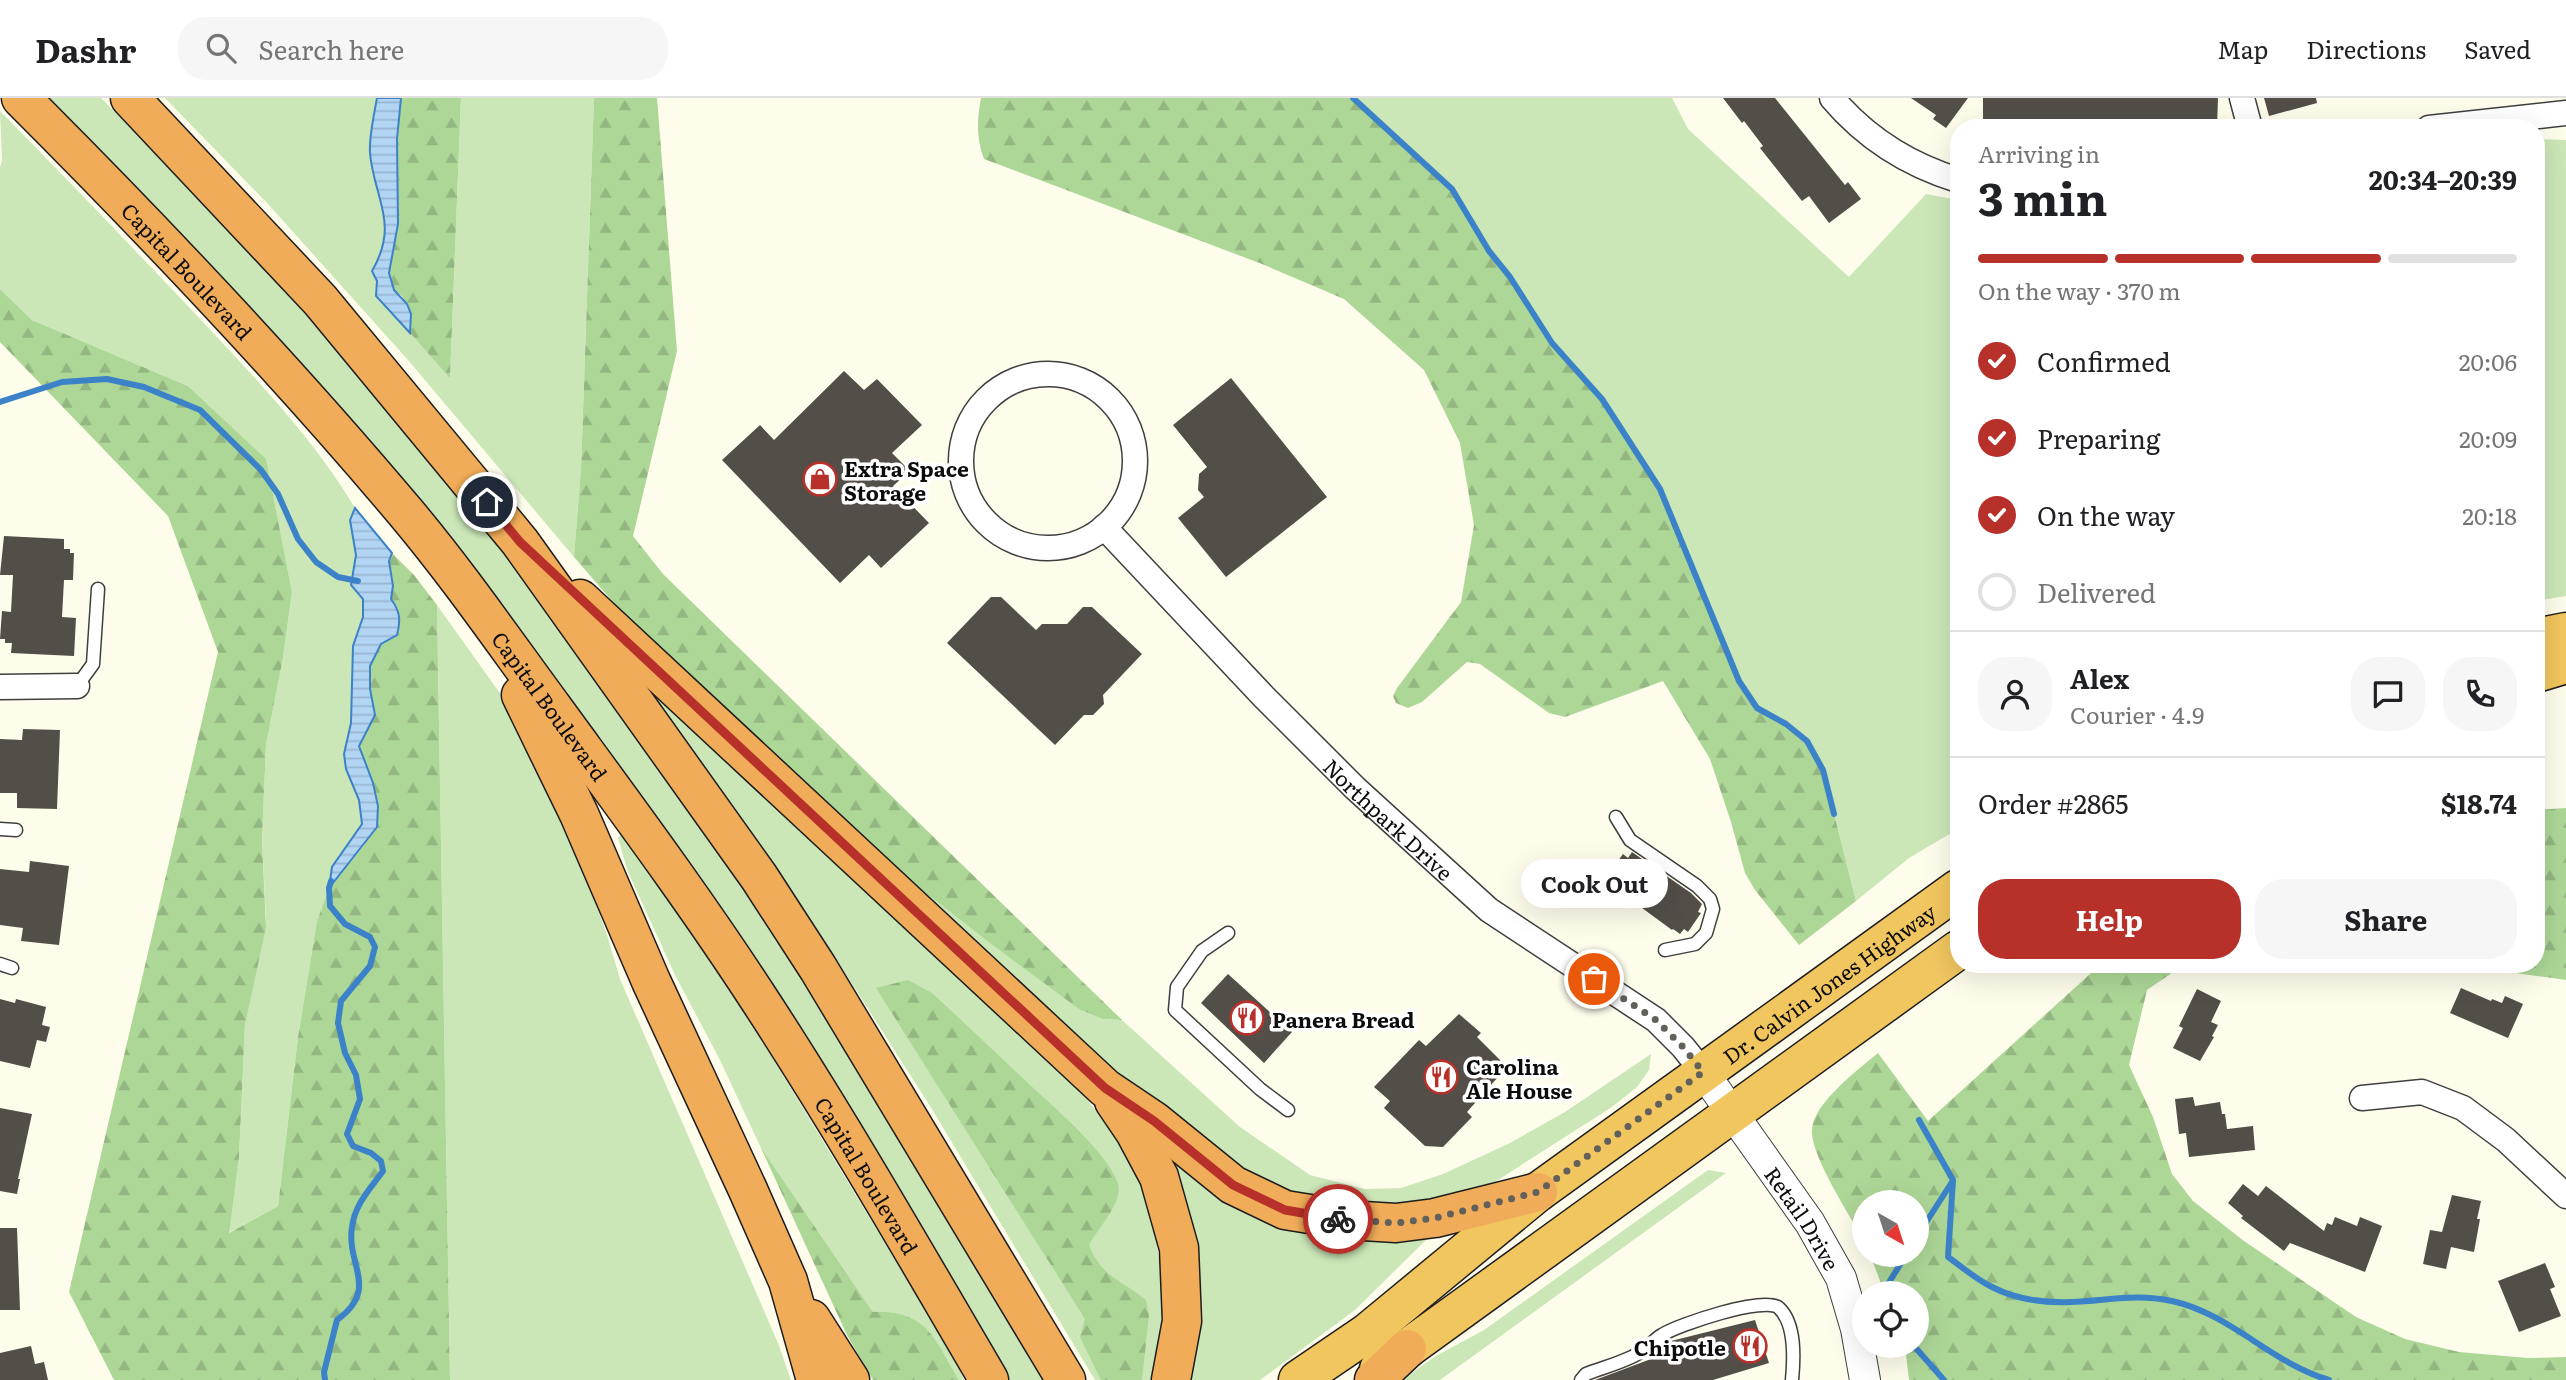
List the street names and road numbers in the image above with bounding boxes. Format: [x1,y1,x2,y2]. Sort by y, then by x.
street label: Capital Boulevard [116,195,261,346]
street label: Capital Boulevard [486,624,616,786]
street label: Northpark Drive [1318,751,1461,886]
street label: Dr. Calvin Jones Highway [1715,895,1942,1070]
street label: Capital Boulevard [809,1090,927,1259]
street label: Retail Drive [1758,1159,1849,1275]

